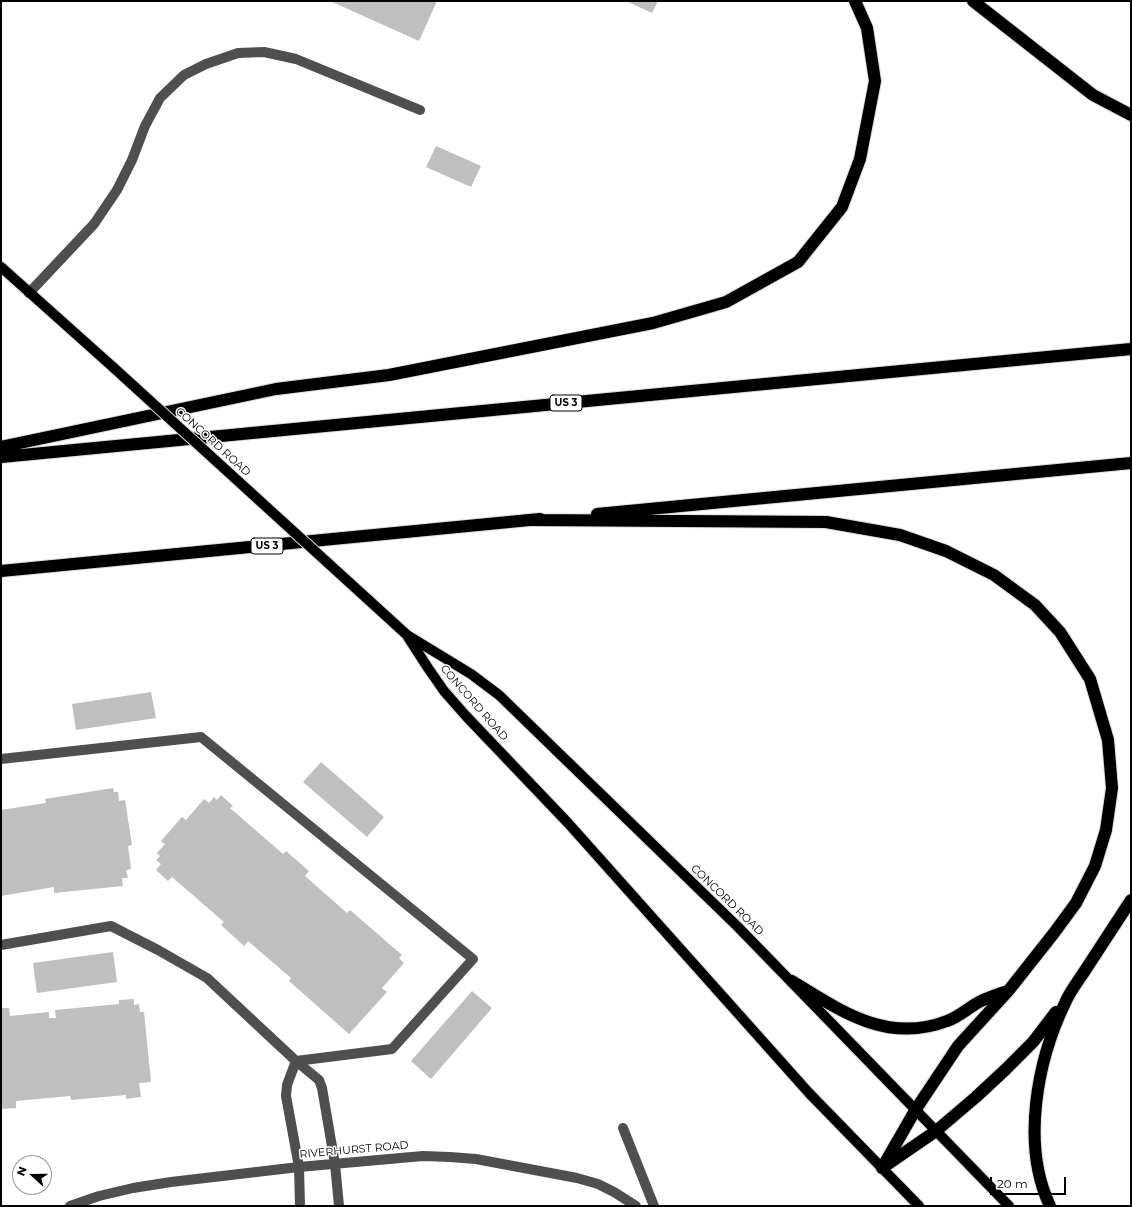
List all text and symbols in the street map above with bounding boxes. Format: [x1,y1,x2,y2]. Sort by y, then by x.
road number: US 3 [550,395,582,411]
street label: CONCORD ROAD [173,405,253,479]
road number: US 3 [251,538,283,554]
street label: CONCORD ROAD [437,662,511,744]
street label: CONCORD ROAD [688,862,766,938]
street label: RIVERHURST ROAD [299,1139,409,1161]
north arrow [12,1155,52,1195]
text: N [14,1164,30,1178]
scale bar [992,1169,1068,1195]
text: 20 m [997,1176,1028,1191]

